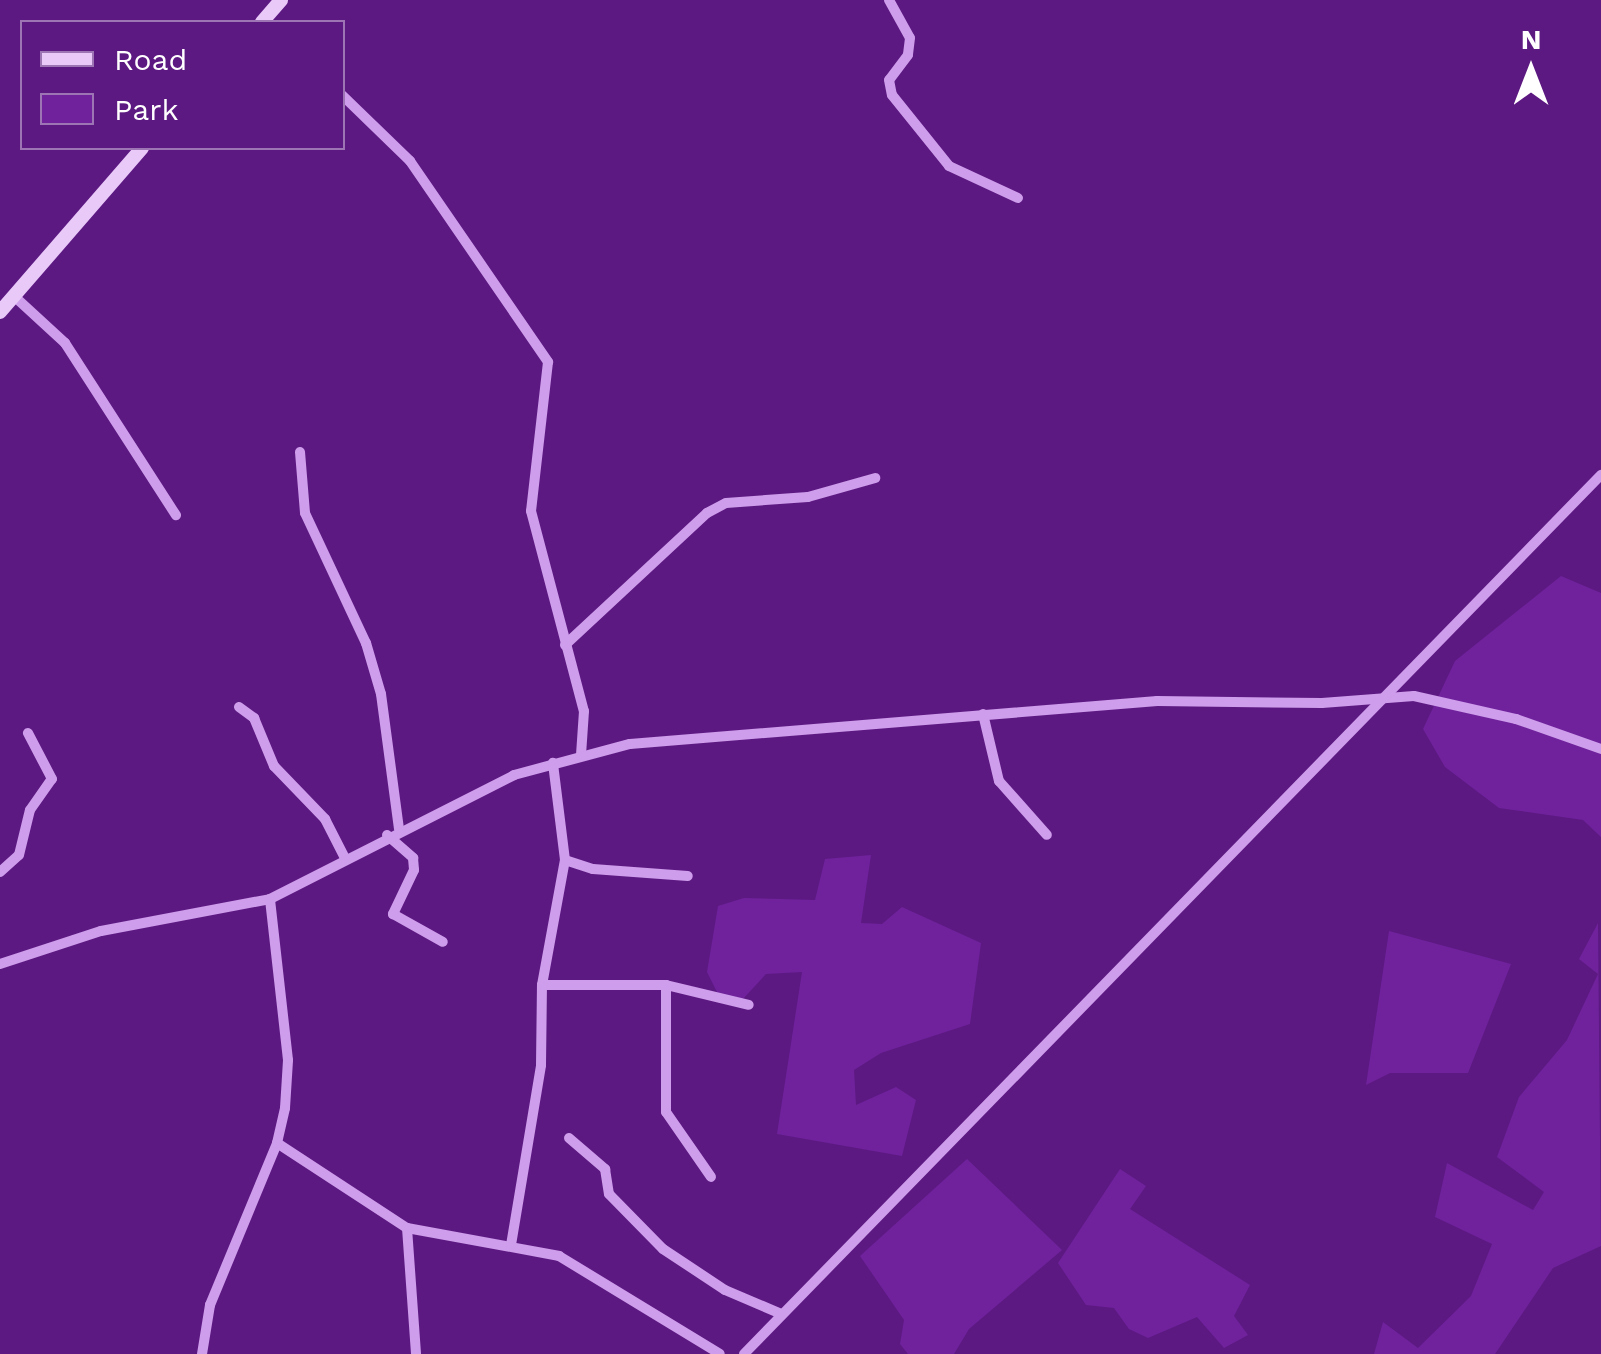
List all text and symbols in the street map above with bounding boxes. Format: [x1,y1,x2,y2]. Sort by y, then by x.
legend [20,20,345,150]
north arrow [1481,20,1581,120]
text: N [1521,23,1541,56]
text: Road [114,42,187,77]
text: Park [114,92,179,127]

